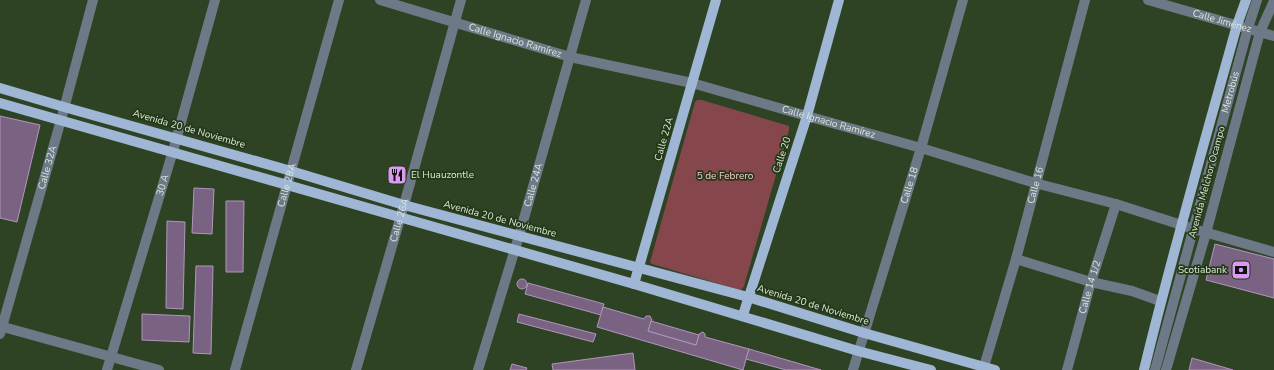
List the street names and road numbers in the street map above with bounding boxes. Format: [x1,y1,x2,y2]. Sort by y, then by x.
street label: Calle Jiménez [1191,6,1254,36]
street label: Calle Ignacio Ramírez [467,20,564,61]
street label: Metrobús [1218,69,1243,115]
street label: Calle Ignacio Ramírez [780,102,877,142]
street label: Avenida 20 de Noviembre [131,106,247,152]
street label: Calle 22A [651,115,677,163]
street label: Avenida Melchor Ocampo [1185,124,1229,240]
street label: Calle 20 [770,135,794,175]
street label: Calle 32A [35,143,61,191]
street label: Calle 28A [274,161,300,209]
street label: Calle 24A [521,161,547,209]
street label: Calle 18 [897,165,922,206]
street label: Calle 16 [1024,165,1047,205]
street label: 30 A [153,172,173,198]
street label: Calle 26A [387,196,413,244]
street label: Avenida 20 de Noviembre [442,197,558,241]
street label: Calle 14 1/2 [1076,259,1104,315]
street label: Avenida 20 de Noviembre [755,281,871,329]

